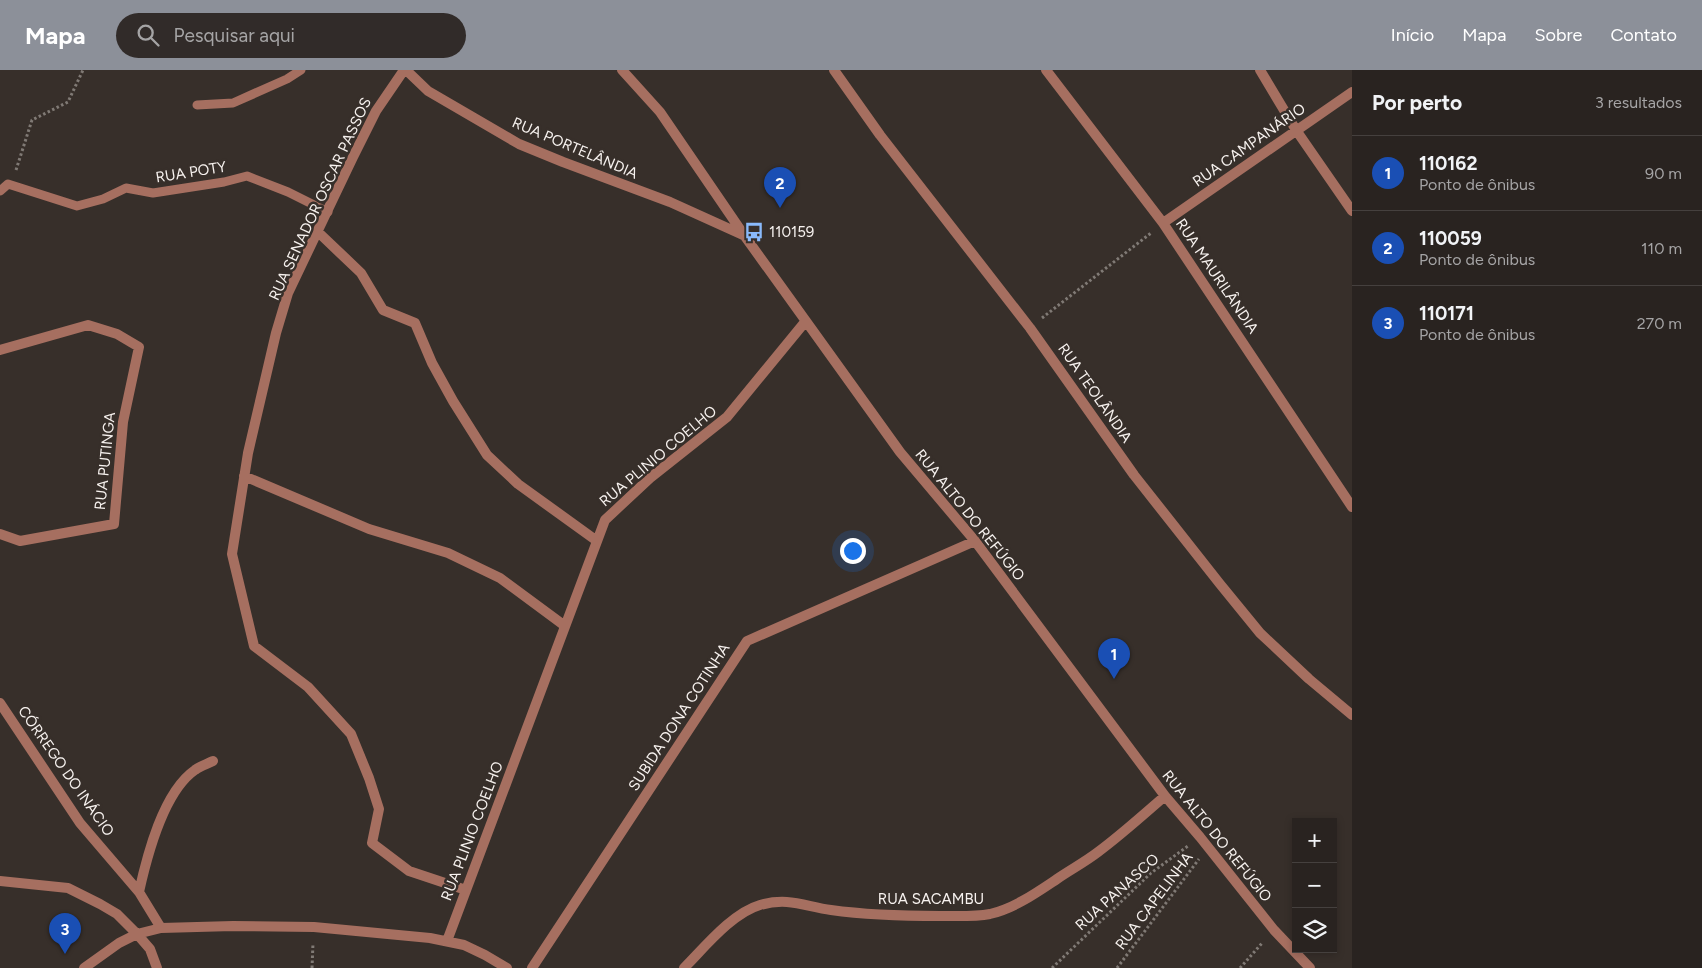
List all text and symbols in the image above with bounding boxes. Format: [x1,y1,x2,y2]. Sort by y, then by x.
search box [116,13,466,58]
text: Mapa [25,21,86,50]
icon: search [134,21,162,49]
text: Pesquisar aqui [174,24,295,47]
text: Início [1391,24,1434,46]
text: Mapa [1462,24,1506,46]
text: Sobre [1534,24,1582,46]
text: Contato [1610,24,1677,46]
text: Por perto [1372,90,1462,115]
text: 3 resultados [1595,93,1682,112]
street label: RUA SENADOR OSCAR PASSOS [265,95,375,303]
street label: RUA CAMPANÁRIO [1189,99,1309,191]
street label: RUA PORTELÂNDIA [509,113,641,183]
text: 110162 [1419,152,1477,175]
street label: RUA POTY [154,158,228,186]
text: 1 [1385,164,1391,183]
text: 90 m [1645,164,1682,183]
pin: 2 [764,167,796,208]
text: Ponto de ônibus [1419,175,1535,194]
street label: RUA MAURILÂNDIA [1172,215,1262,337]
bus stop icon: 110159 [743,221,765,243]
place label: 110159 [769,223,814,241]
text: 110059 [1419,227,1482,250]
text: 2 [1383,239,1393,258]
text: 110 m [1641,239,1682,258]
text: Ponto de ônibus [1419,250,1535,269]
text: 110171 [1419,302,1474,325]
text: 3 [1384,314,1392,333]
text: 270 m [1637,314,1682,333]
text: Ponto de ônibus [1419,325,1535,344]
street label: RUA TEOLÂNDIA [1054,340,1136,446]
street label: RUA PLINIO COELHO [596,402,720,510]
street label: RUA PUTINGA [91,411,119,511]
street label: RUA ALTO DO REFÚGIO [911,446,1029,584]
your location [840,538,866,564]
pin: 1 [1098,638,1130,679]
street label: SUBIDA DONA COTINHA [625,640,733,794]
street label: CÓRREGO DO INÁCIO [14,702,118,840]
street label: RUA PLINIO COELHO [437,759,507,903]
street label: RUA ALTO DO REFÚGIO [1158,767,1276,905]
map controls [1292,818,1337,953]
button: + [1292,818,1337,863]
street label: RUA CAPELINHA [1112,849,1196,953]
street label: RUA PANASCO [1072,850,1162,934]
button: − [1292,863,1337,908]
street label: RUA SACAMBU [878,890,984,908]
button: layers [1292,908,1337,953]
pin: 3 [49,913,81,954]

